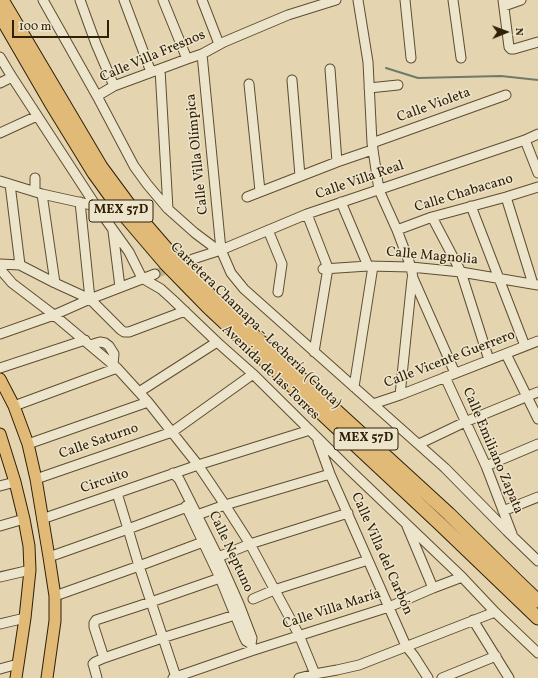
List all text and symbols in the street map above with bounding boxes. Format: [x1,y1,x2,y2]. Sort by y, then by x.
scale bar [14,12,111,38]
north arrow [486,12,526,52]
text: 100 m [19,19,51,35]
street label: Calle Villa Fresnos [98,27,208,87]
text: N [511,28,526,36]
street label: Calle Violeta [395,85,473,127]
street label: Calle Villa Olímpica [183,93,213,215]
street label: Calle Villa Real [314,158,406,204]
street label: Calle Chabacano [413,171,515,217]
road number: MEX 57D [89,200,153,222]
street label: Carretera Chamapa - Lechería (Cuota) [166,240,344,412]
street label: Calle Magnolia [385,245,479,269]
street label: Avenida de las Torres [218,322,322,424]
street label: Calle Vicente Guerrero [382,327,518,393]
street label: Calle Emiliano Zapata [458,385,526,517]
street label: Calle Saturno [57,421,141,463]
road number: MEX 57D [334,428,398,450]
street label: Circuito [79,466,131,498]
street label: Calle Villa del Carbón [346,490,416,618]
street label: Calle Neptuno [204,509,256,595]
street label: Calle Villa María [281,586,383,634]

